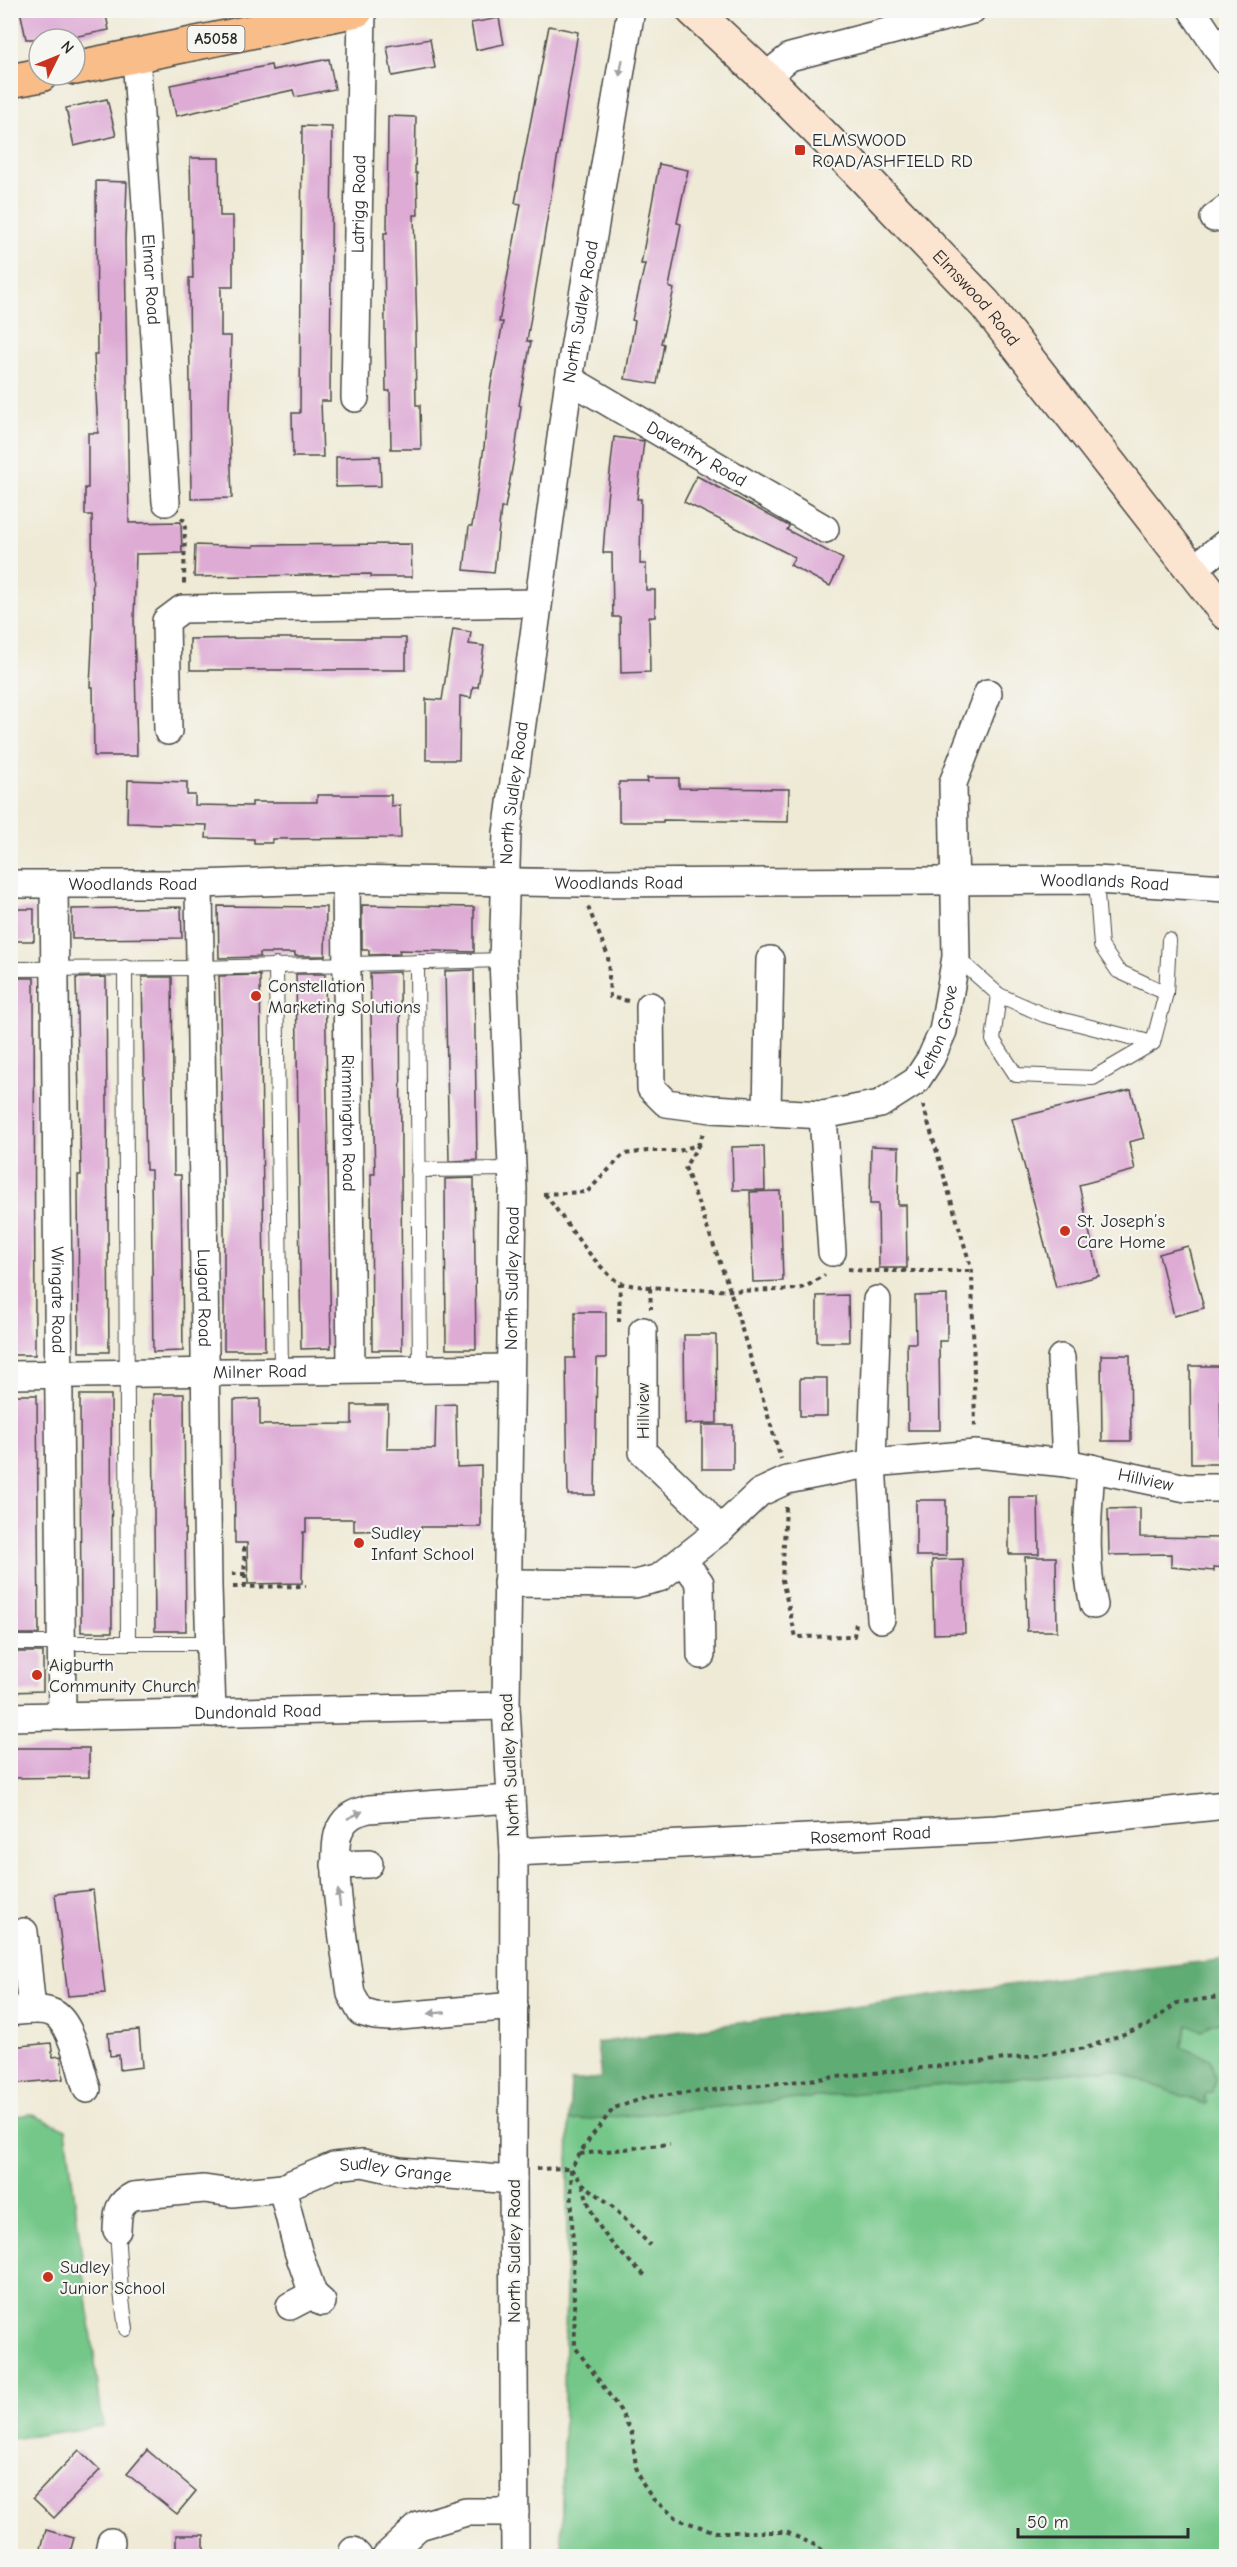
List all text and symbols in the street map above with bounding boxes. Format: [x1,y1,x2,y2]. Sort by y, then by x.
road number: A5058 [188,26,244,52]
north arrow [27,27,87,87]
text: N [57,37,77,57]
one-way arrow [616,59,625,78]
place label: ELMSWOOD ROAD/ASHFIELD RD [812,130,973,172]
marker: ELMSWOOD ROAD/ASHFIELD RD [793,143,807,157]
street label: Latrigg Road [347,155,370,253]
street label: Elmar Road [138,233,165,326]
street label: North Sudley Road [558,239,603,384]
street label: Elmswood Road [928,245,1024,350]
street label: Daventry Road [643,416,750,491]
street label: North Sudley Road [496,720,533,865]
street label: Woodlands Road [1040,869,1170,895]
street label: Woodlands Road [554,872,683,894]
street label: Woodlands Road [69,874,197,895]
place label: Constellation Marketing Solutions [268,976,420,1018]
street label: Kelton Grove [910,983,961,1082]
marker: Constellation Marketing Solutions [249,989,263,1003]
street label: Rimmington Road [337,1054,360,1192]
street label: North Sudley Road [500,1206,523,1350]
place label: St. Joseph’s Care Home [1077,1211,1166,1253]
marker: St. Joseph’s Care Home [1058,1224,1072,1238]
street label: Wingate Road [47,1246,69,1354]
street label: Lugard Road [193,1249,215,1347]
street label: Milner Road [213,1360,307,1383]
street label: Hillview [633,1383,654,1439]
street label: Hillview [1116,1464,1176,1496]
place label: Sudley Infant School [371,1523,474,1565]
marker: Sudley Infant School [352,1536,366,1550]
place label: Aigburth Community Church [49,1655,197,1697]
marker: Aigburth Community Church [30,1668,44,1682]
street label: North Sudley Road [496,1693,524,1837]
street label: Dundonald Road [194,1700,322,1723]
one-way arrow [346,1810,364,1820]
street label: Rosemont Road [810,1822,931,1848]
one-way arrow [334,1888,344,1907]
one-way arrow [428,2008,447,2018]
street label: Sudley Grange [339,2152,453,2186]
street label: North Sudley Road [504,2179,525,2323]
place label: Sudley Junior School [60,2257,165,2299]
marker: Sudley Junior School [41,2270,55,2284]
scale bar [1018,2501,1188,2539]
text: 50 m [1027,2512,1069,2533]

